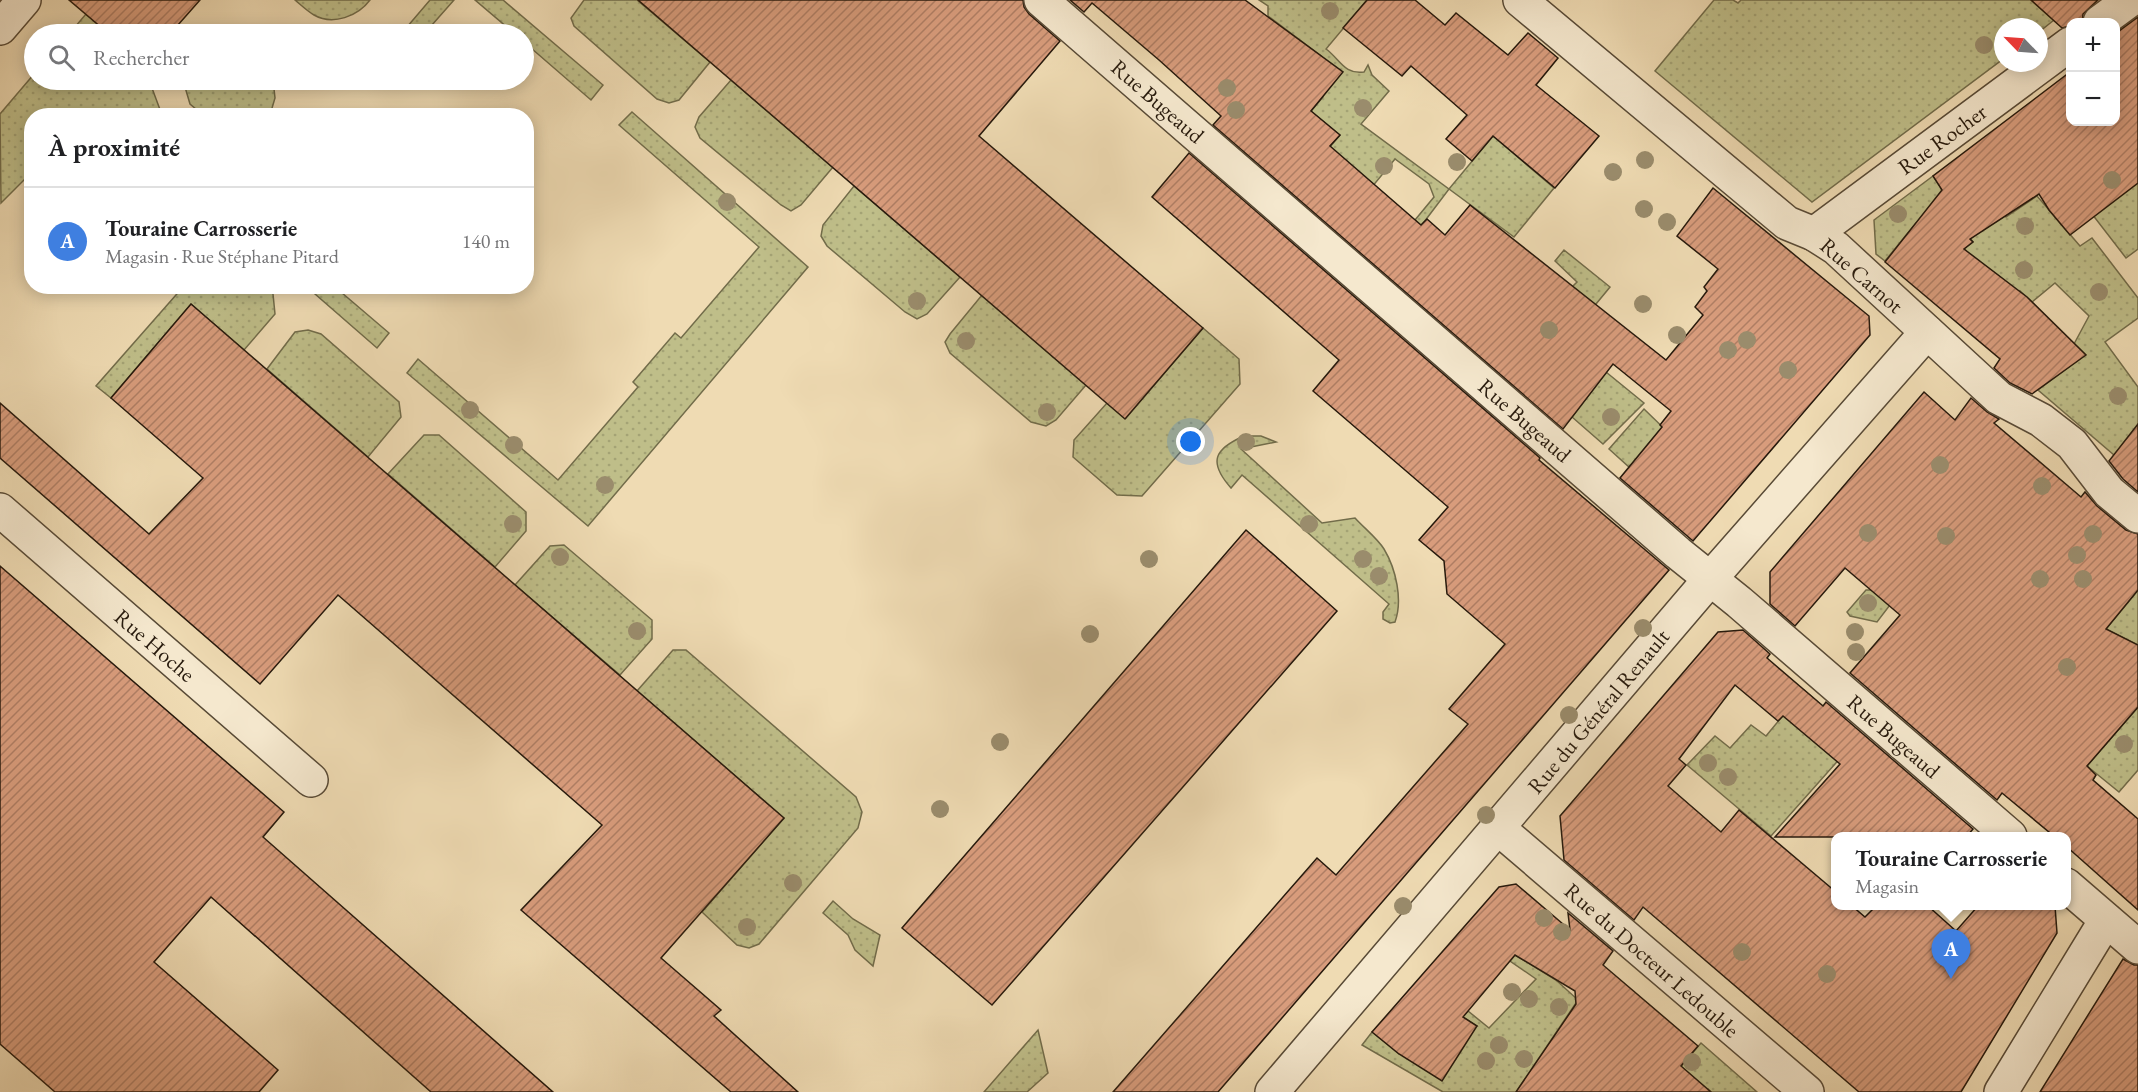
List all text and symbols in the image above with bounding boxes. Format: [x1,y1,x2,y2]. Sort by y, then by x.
north arrow [1994,18,2048,72]
map controls [2066,18,2120,126]
button: + [2066,18,2120,72]
search box [24,24,534,90]
icon: search [45,41,78,74]
text: Rechercher [93,43,189,72]
street label: Rue Bugeaud [1105,53,1211,150]
button: − [2066,72,2120,126]
street label: Rue Rocher [1892,97,1993,181]
text: À proximité [48,130,180,164]
text: Touraine Carrosserie [105,214,297,243]
text: A [60,228,75,254]
text: 140 m [462,228,510,254]
street label: Rue Carnot [1814,231,1910,320]
text: Magasin · Rue Stéphane Pitard [105,243,339,269]
street label: Rue Bugeaud [1472,372,1578,469]
your location [1176,427,1205,456]
street label: Rue Hoche [108,602,201,689]
street label: Rue du Général Renault [1521,623,1676,800]
street label: Rue Bugeaud [1841,688,1947,785]
popup [1831,832,2071,910]
text: Touraine Carrosserie [1855,844,2047,873]
text: Magasin [1855,873,1919,899]
street label: Rue du Docteur Ledouble [1558,876,1745,1045]
pin: A [1932,930,1970,979]

